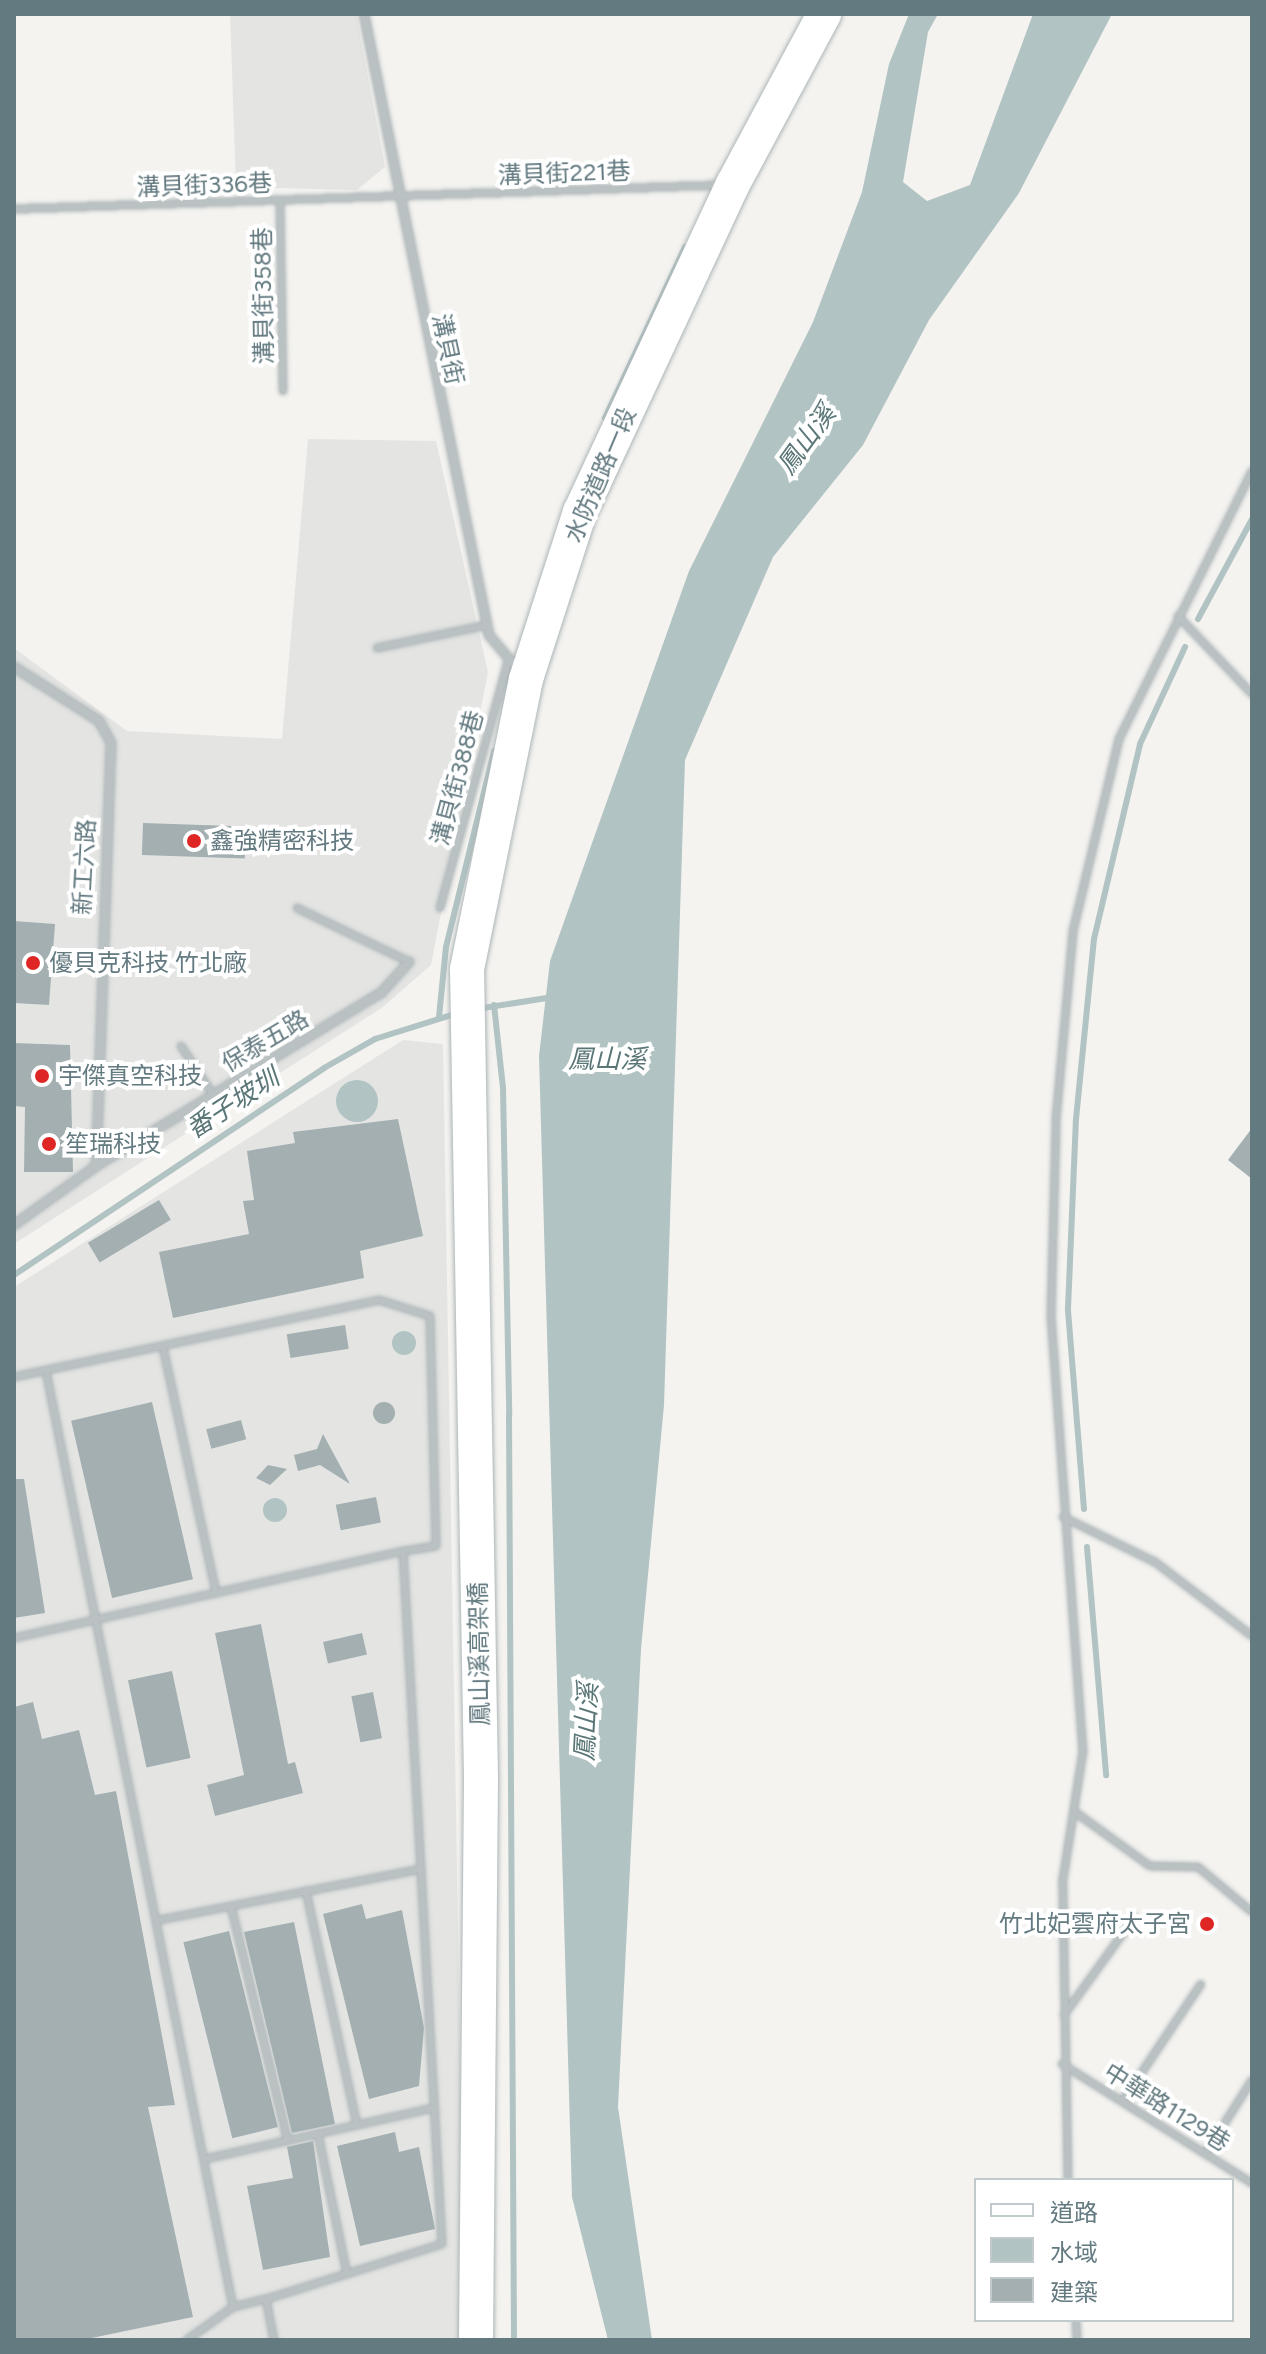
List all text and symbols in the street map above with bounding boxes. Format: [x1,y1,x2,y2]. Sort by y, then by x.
street label: 溝貝街221巷 [497,156,631,190]
street label: 溝貝街336巷 [136,168,272,202]
street label: 溝貝街358巷 [247,227,279,365]
street label: 溝貝街 [426,311,470,387]
water label: 鳳山溪 [771,399,843,481]
street label: 水防道路一段 [559,403,641,547]
street label: 溝貝街388巷 [425,707,489,849]
street label: 新工六路 [67,818,101,916]
place label: 鑫強精密科技 [210,827,354,855]
marker: 鑫強精密科技 [185,832,203,850]
place label: 優貝克科技 竹北廠 [49,949,247,977]
marker: 優貝克科技 竹北廠 [24,954,42,972]
street label: 保泰五路 [216,1004,314,1078]
water label: 鳳山溪 [568,1044,646,1076]
place label: 宇傑真空科技 [58,1062,202,1090]
water label: 番子坡圳 [181,1063,285,1145]
marker: 宇傑真空科技 [33,1067,51,1085]
place label: 笙瑞科技 [65,1130,161,1158]
marker: 笙瑞科技 [40,1135,58,1153]
street label: 鳳山溪高架橋 [463,1582,495,1726]
water label: 鳳山溪 [569,1682,605,1762]
place label: 竹北妃雲府太子宮 [999,1910,1191,1938]
marker: 竹北妃雲府太子宮 [1198,1915,1216,1933]
street label: 中華路1129巷 [1099,2057,1235,2157]
legend [974,2178,1234,2322]
text: 道路 [1050,2198,1098,2227]
text: 水域 [1050,2238,1098,2267]
text: 建築 [1050,2278,1098,2307]

